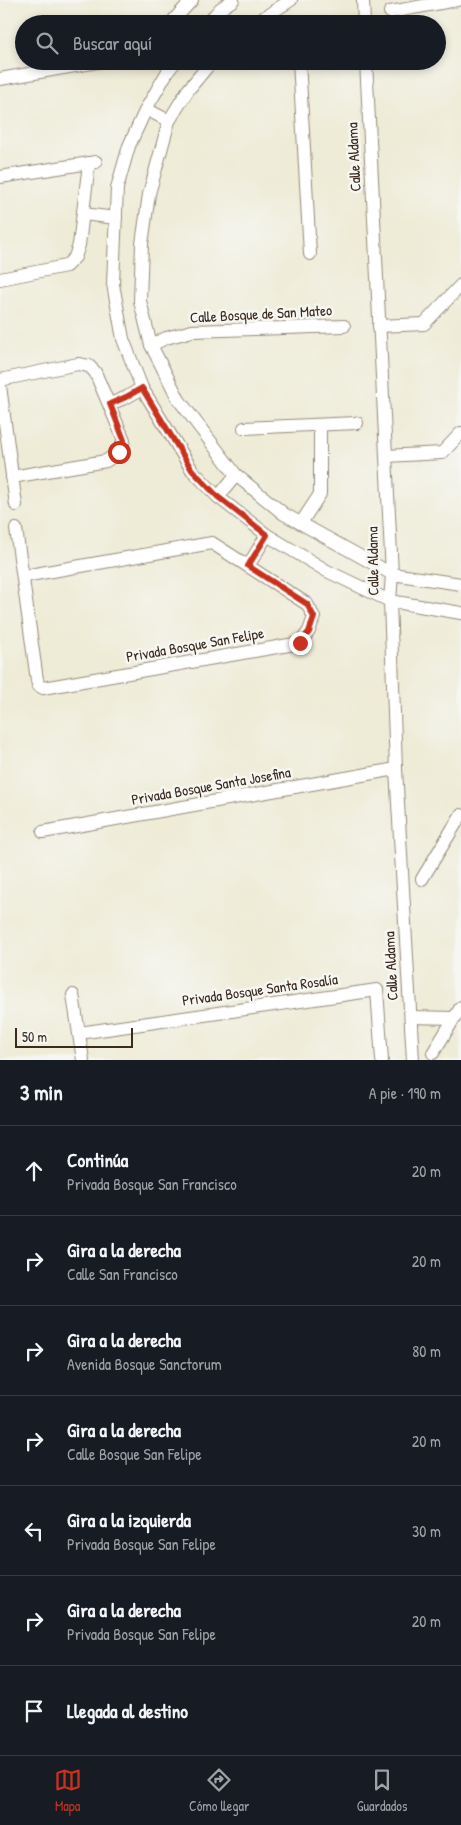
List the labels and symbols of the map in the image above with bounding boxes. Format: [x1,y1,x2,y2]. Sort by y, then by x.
street label: Calle Aldama [341,122,366,192]
street label: Calle Bosque de San Mateo [190,299,332,328]
route start [108,441,131,464]
street label: Calle Aldama [361,526,384,596]
street label: Privada Bosque San Felipe [124,622,265,667]
route end [289,632,312,655]
street label: Privada Bosque Santa Josefina [130,761,292,810]
street label: Calle Aldama [378,931,403,1001]
street label: Privada Bosque Santa Rosalía [181,968,339,1011]
scale bar [15,1025,132,1048]

